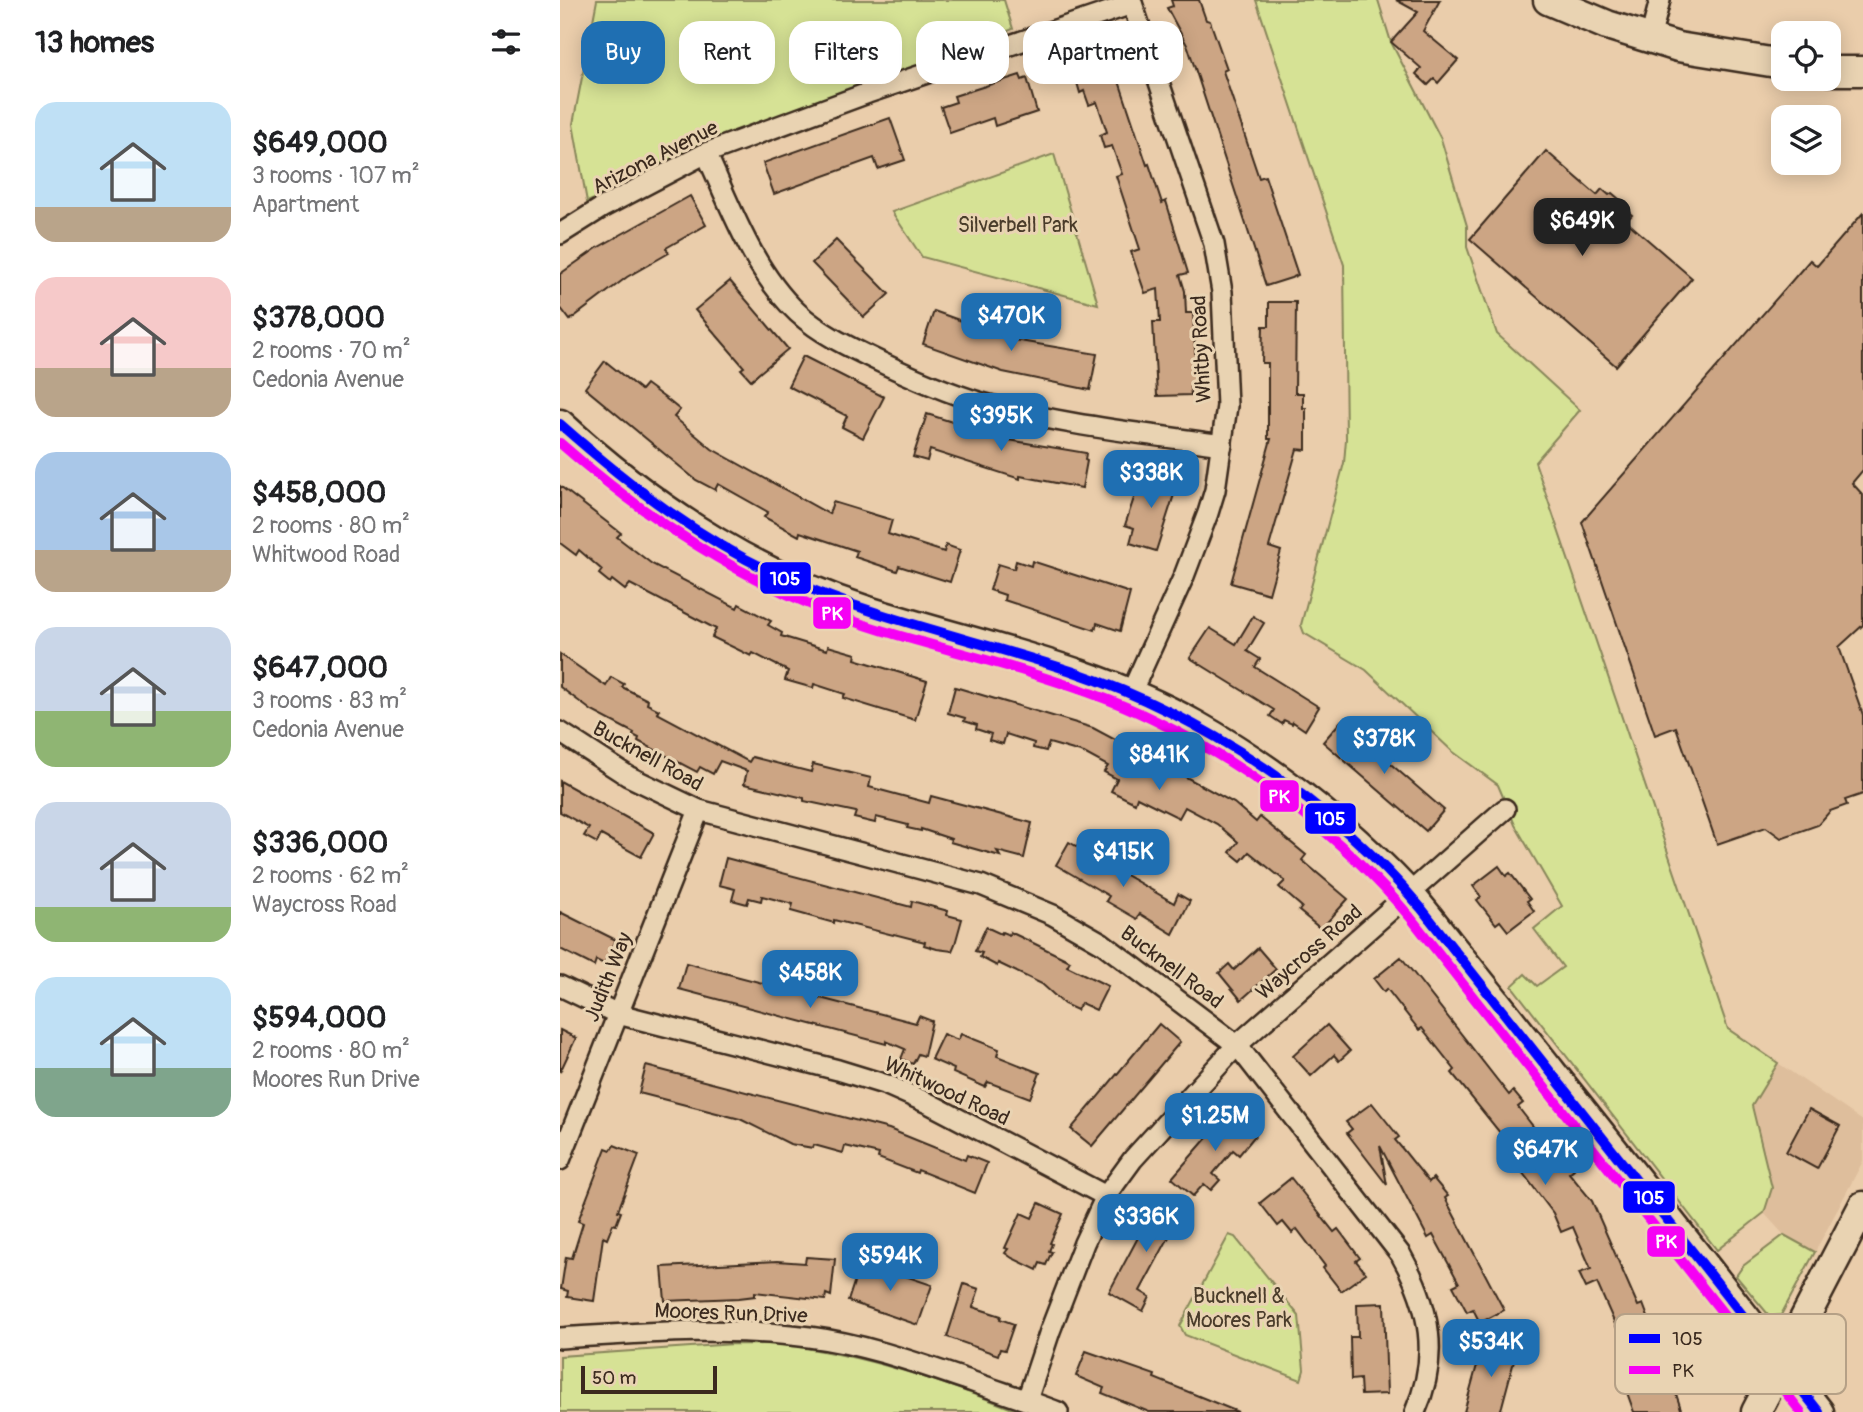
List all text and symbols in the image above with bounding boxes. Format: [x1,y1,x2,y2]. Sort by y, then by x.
chip: Buy [581,21,665,84]
chip: Rent [679,21,775,84]
chip: Filters [789,21,902,84]
chip: New [916,21,1009,84]
chip: Apartment [1023,21,1183,84]
map controls [1771,21,1841,175]
button: locate [1771,21,1841,91]
icon: filters [487,23,525,61]
text: 13 homes [35,24,154,61]
button: layers [1771,105,1841,175]
street label: Arizona Avenue [588,114,723,201]
text: $649,000 [252,124,388,161]
icon: home [91,130,175,214]
text: 3 rooms · 107 m² [252,161,420,190]
text: Apartment [252,190,359,219]
pin: $649K [1533,198,1631,258]
text: $649K [1550,206,1614,235]
park label: Silverbell Park [958,212,1078,239]
pin: $470K [962,294,1060,353]
street label: Whitby Road [1185,295,1218,403]
text: $378,000 [252,299,385,336]
text: $470K [977,301,1045,330]
icon: home [91,305,175,389]
text: 2 rooms · 70 m² [252,336,411,365]
text: Cedonia Avenue [252,365,404,394]
pin: $395K [952,393,1050,453]
text: $395K [969,401,1033,430]
pin: $338K [1102,450,1200,510]
text: $338K [1119,458,1183,487]
text: $458,000 [252,474,386,511]
icon: home [91,480,175,564]
text: 2 rooms · 80 m² [252,511,410,540]
text: Whitwood Road [252,540,400,569]
line badge: 105 [759,561,812,595]
text: 105 [770,567,800,591]
line badge: PK [812,596,852,630]
text: PK [821,602,844,626]
text: $647,000 [252,649,388,686]
icon: home [91,655,175,739]
text: 3 rooms · 83 m² [252,686,407,715]
text: Cedonia Avenue [252,715,404,744]
street label: Bucknell Road [588,715,708,798]
pin: $378K [1335,716,1433,776]
text: $378K [1353,724,1415,753]
pin: $841K [1110,732,1208,792]
text: $841K [1129,740,1189,769]
line badge: PK [1259,779,1300,813]
text: PK [1268,785,1291,809]
line badge: 105 [1304,802,1357,835]
text: 105 [1315,807,1345,831]
text: $336,000 [252,824,388,861]
icon: home [91,830,175,914]
pin: $415K [1074,830,1172,889]
text: $415K [1092,837,1154,866]
text: 2 rooms · 62 m² [252,861,409,890]
text: Waycross Road [252,890,397,919]
street label: Waycross Road [1250,899,1368,1006]
street label: Bucknell Road [1115,920,1229,1015]
street label: Judith Way [578,928,639,1026]
pin: $458K [761,950,859,1010]
text: $458K [778,958,842,987]
text: $594,000 [252,999,386,1036]
icon: home [91,1005,175,1089]
text: 2 rooms · 80 m² [252,1036,410,1065]
street label: Whitwood Road [880,1051,1014,1132]
text: Moores Run Drive [252,1065,420,1094]
pin: $1.25M [1158,1094,1272,1153]
text: $1.25M [1181,1101,1249,1130]
pin: $647K [1496,1128,1594,1187]
text: $647K [1512,1135,1578,1164]
line badge: 105 [1622,1180,1676,1214]
text: 105 [1634,1186,1664,1210]
pin: $336K [1097,1194,1195,1254]
text: $336K [1113,1202,1179,1231]
line badge: PK [1646,1225,1686,1258]
text: PK [1655,1230,1678,1254]
pin: $594K [841,1234,939,1293]
text: $594K [858,1241,922,1270]
park label: Bucknell & Moores Park [1186,1283,1292,1334]
street label: Moores Run Drive [654,1297,809,1330]
legend [1615,1314,1846,1394]
pin: $534K [1442,1320,1540,1379]
text: $534K [1459,1327,1523,1356]
text: 105 [1672,1327,1703,1351]
text: PK [1672,1359,1694,1383]
scale bar [581,1363,718,1395]
text: 50 m [592,1366,636,1390]

